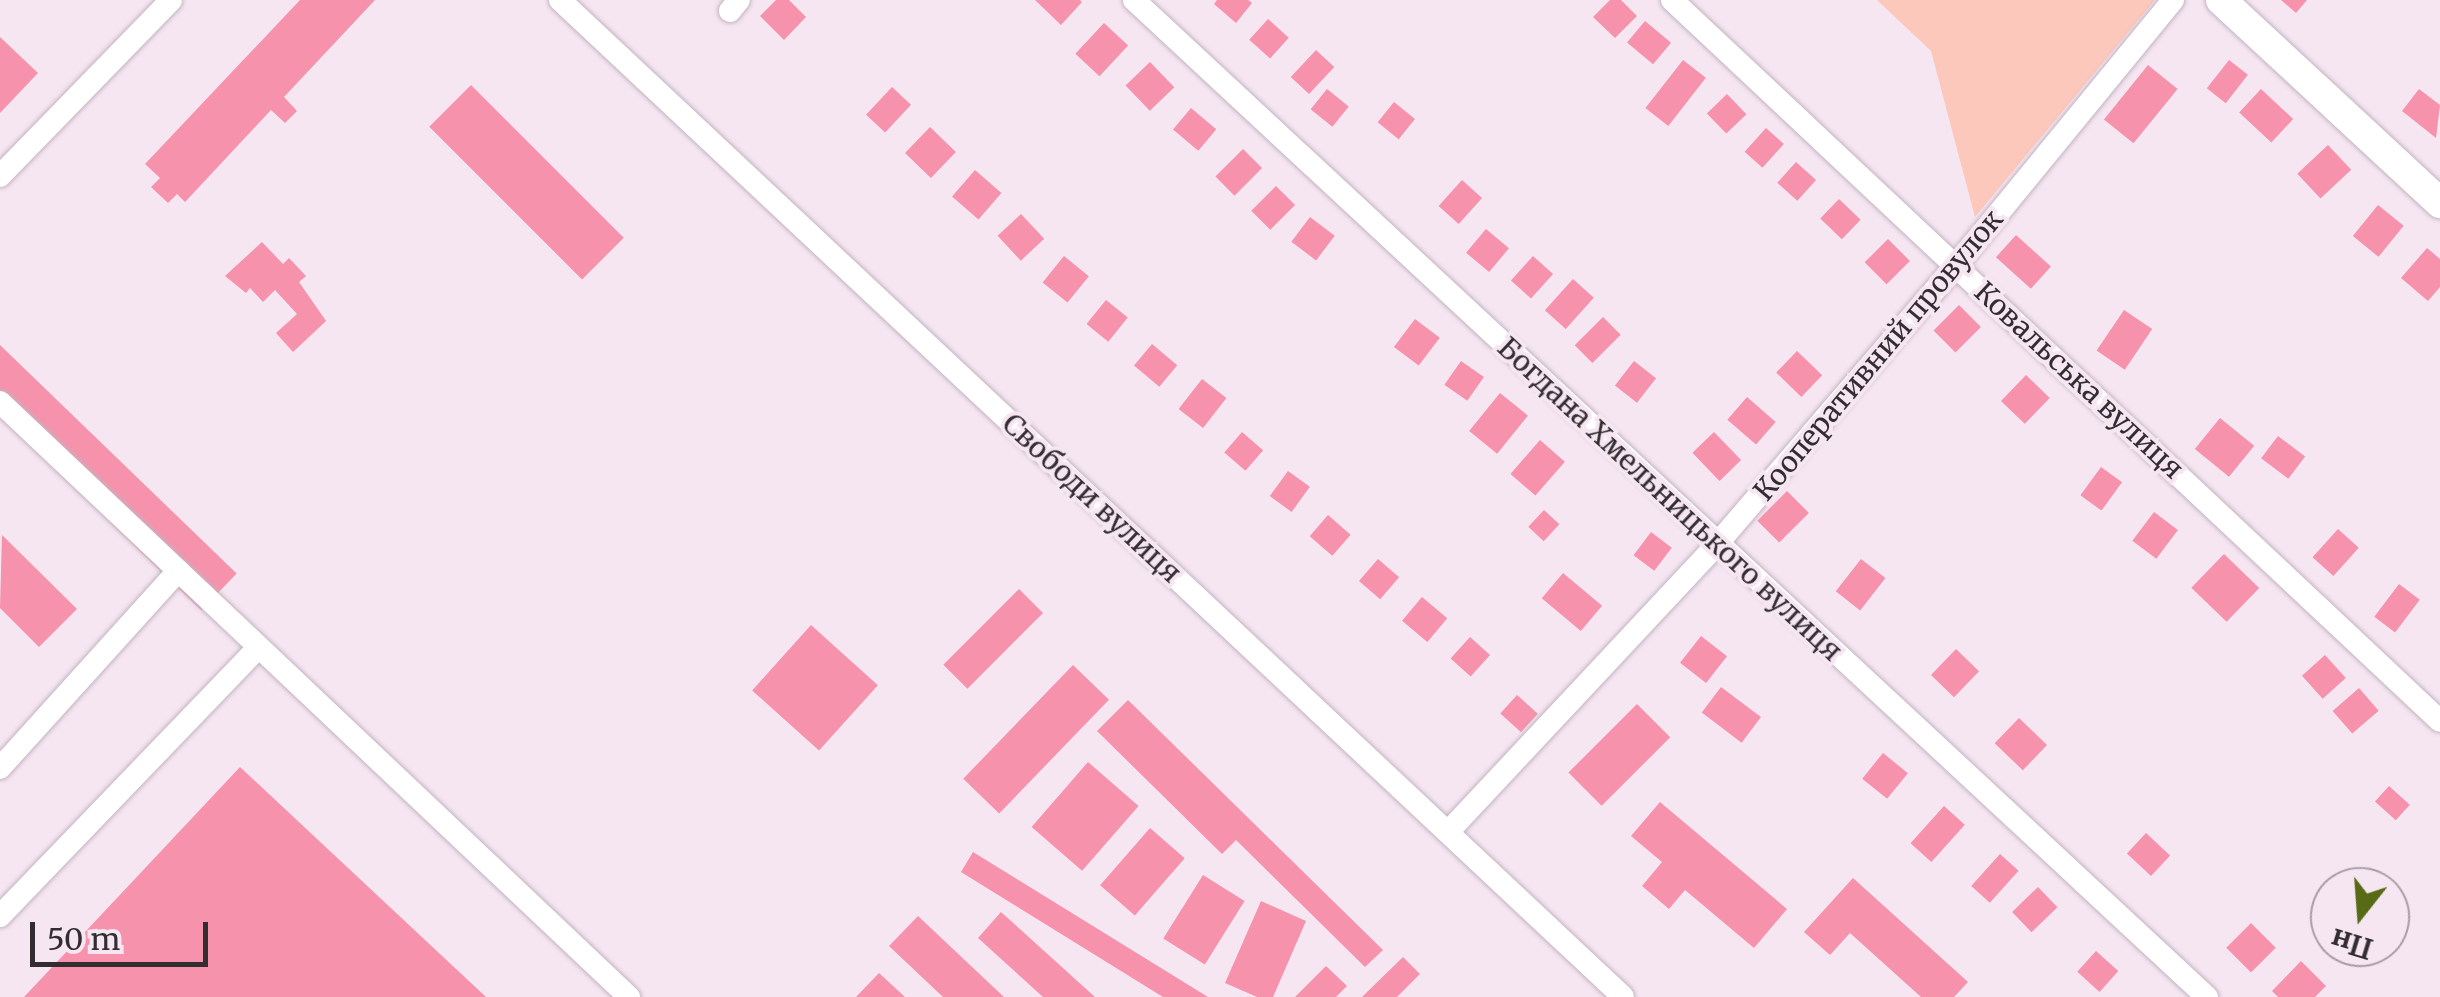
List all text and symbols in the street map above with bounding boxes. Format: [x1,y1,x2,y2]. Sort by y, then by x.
street label: Кооперативний провулок [1746,203,2010,507]
street label: Ковальська вулиця [1968,275,2190,485]
street label: Богдана Хмельницького вулиця [1491,330,1849,668]
street label: Свободи вулиця [996,407,1188,589]
north arrow [2310,867,2410,967]
scale bar [35,902,212,964]
text: 50 m [47,920,120,958]
text: Пн [2326,920,2377,967]

